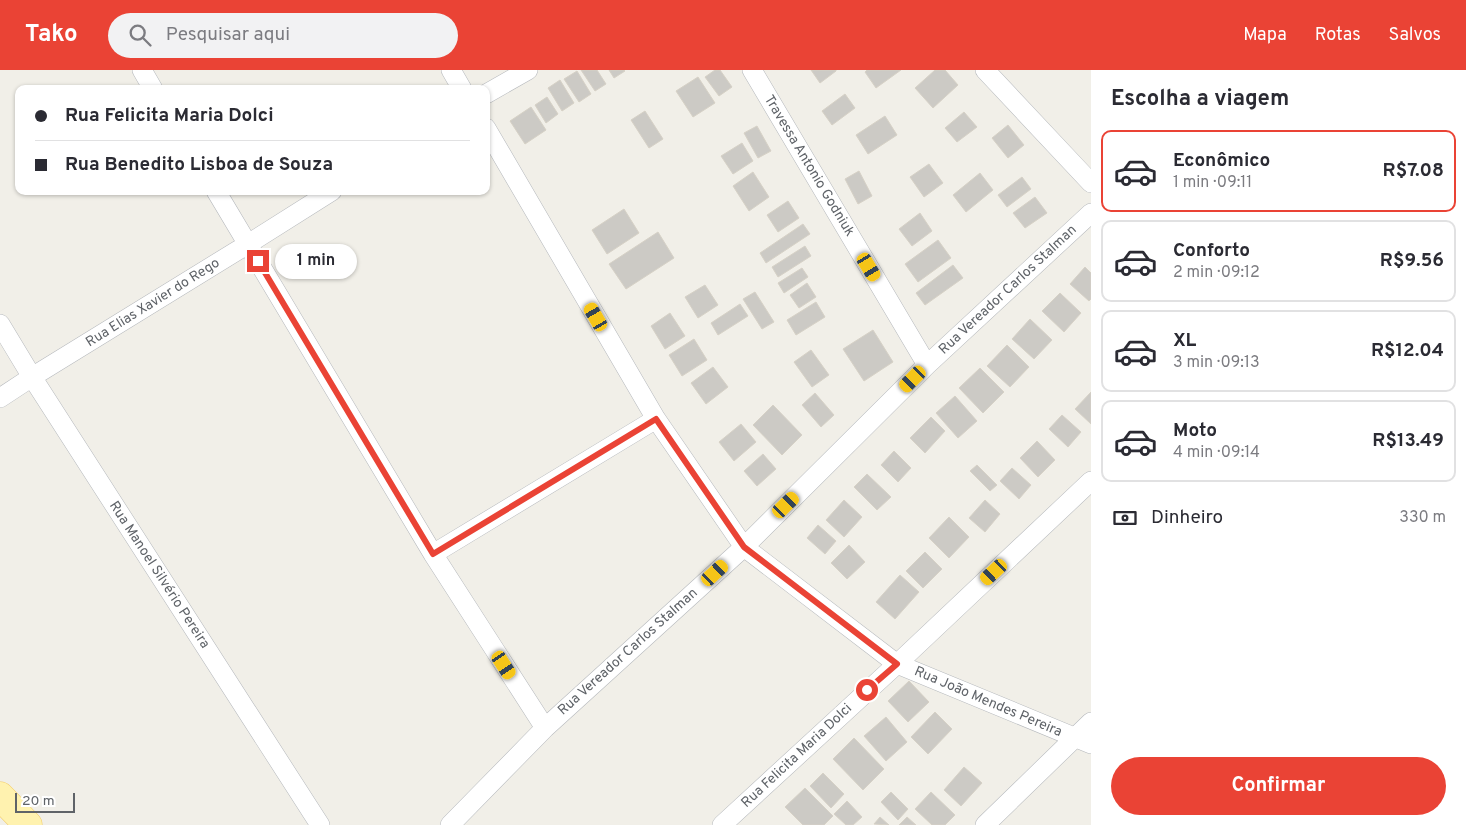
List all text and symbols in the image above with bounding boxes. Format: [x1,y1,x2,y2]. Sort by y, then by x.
search box [108,13,458,58]
text: Tako [25,20,78,50]
icon: search [126,21,154,49]
text: Pesquisar aqui [166,23,290,47]
text: Mapa [1243,24,1287,47]
text: Rotas [1315,24,1361,47]
text: Salvos [1389,24,1441,47]
text: Escolha a viagem [1111,86,1289,113]
street label: Travessa Antonio Godniuk [760,92,858,240]
text: Rua Felicita Maria Dolci [65,104,274,128]
icon: car [1113,149,1158,194]
text: Econômico [1173,149,1270,173]
text: Rua Benedito Lisboa de Souza [65,153,333,177]
text: R$7.08 [1383,159,1444,183]
text: 1 min · 09:11 [1173,173,1252,193]
street label: Rua Vereador Carlos Stalman [936,222,1080,358]
icon: car [1113,239,1158,284]
text: Conforto [1173,239,1250,263]
callout: 1 min [276,244,358,278]
text: R$9.56 [1380,249,1444,273]
route end [247,250,269,272]
car [854,250,883,284]
text: 1 min [297,251,335,271]
street label: Rua Elias Xavier do Rego [83,255,223,351]
text: 2 min · 09:12 [1173,263,1260,283]
car [582,300,609,334]
icon: car [1113,329,1158,374]
text: XL [1173,329,1196,353]
text: R$12.04 [1371,339,1444,363]
text: 3 min · 09:13 [1173,353,1260,373]
car [897,363,928,395]
icon: car [1113,419,1158,464]
text: Moto [1173,419,1217,443]
text: R$13.49 [1372,429,1444,453]
text: 4 min · 09:14 [1173,443,1260,463]
car [769,489,802,521]
street label: Rua Manoel Silvério Pereira [105,498,213,652]
icon: cash [1111,504,1139,532]
text: Dinheiro [1151,506,1223,530]
text: 330 m [1399,508,1446,528]
car [977,556,1010,588]
car [698,557,731,589]
street label: Rua Vereador Carlos Stalman [555,585,701,719]
car [489,648,518,682]
street label: Rua João Mendes Pereira [911,663,1065,741]
route start [856,679,878,701]
street label: Rua Felicita Maria Dolci [738,700,856,812]
button: Confirmar [1111,757,1446,815]
scale bar [15,790,75,813]
text: 20 m [22,793,55,810]

